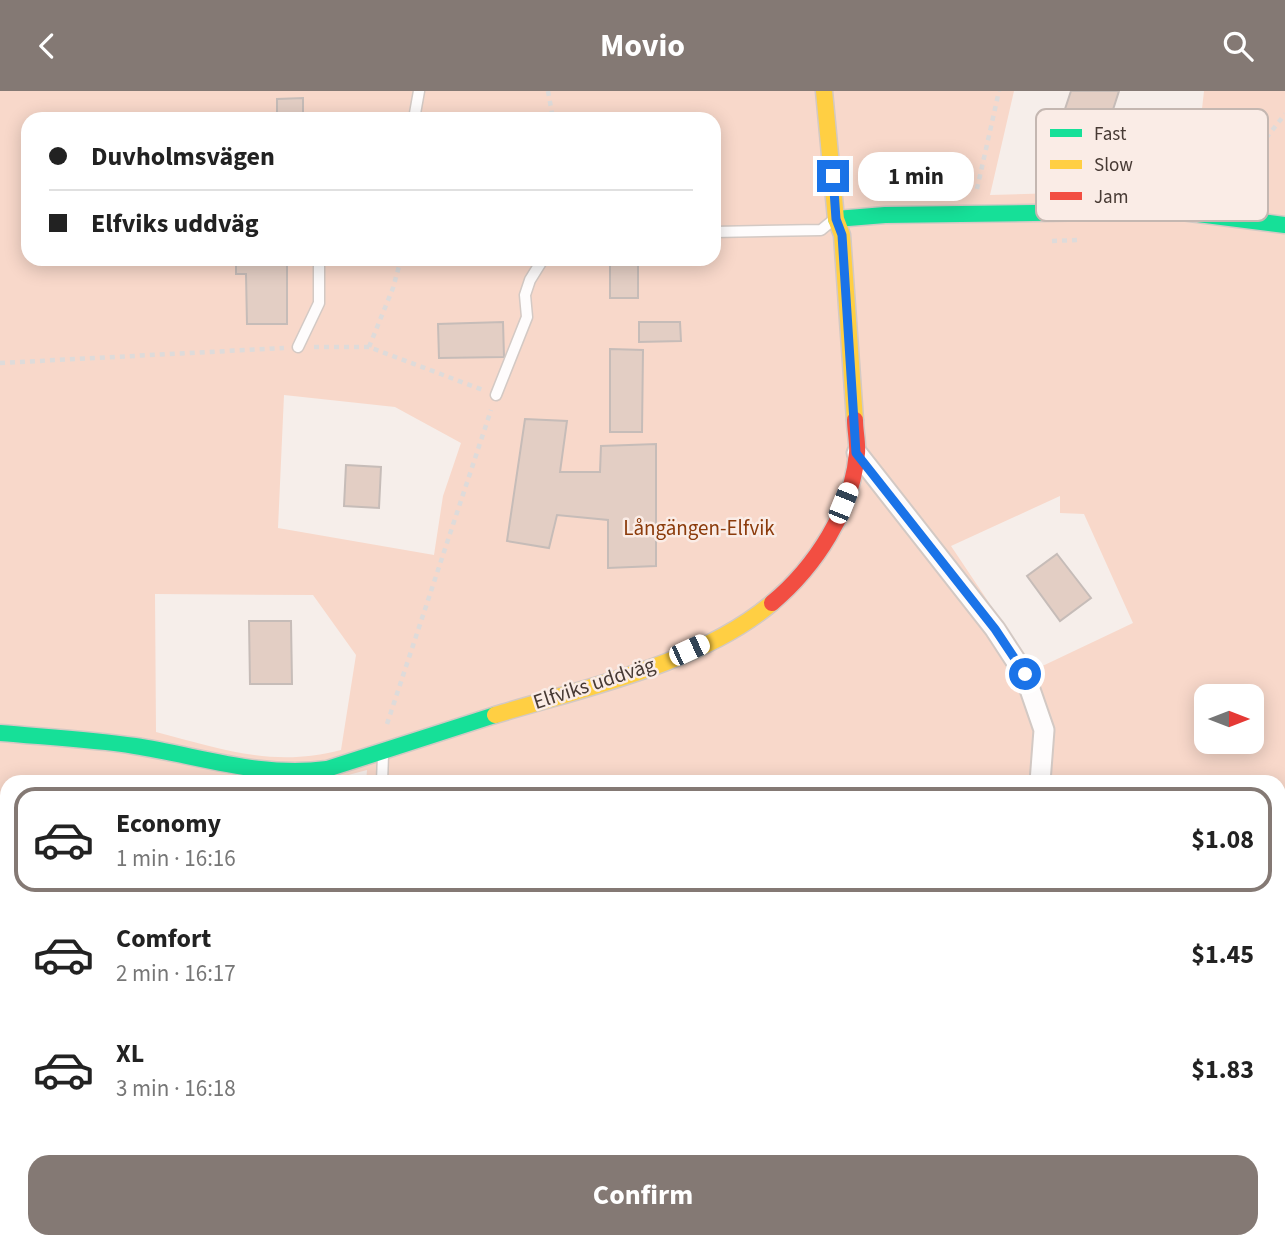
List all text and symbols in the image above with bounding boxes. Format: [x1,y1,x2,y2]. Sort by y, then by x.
text: Movio [600,23,685,69]
icon: back [28,27,66,65]
icon: search [1219,27,1257,65]
legend [1036,109,1268,221]
text: Fast [1094,121,1127,148]
text: Duvholmsvägen [91,138,275,175]
callout: 1 min [858,151,973,201]
text: Slow [1094,152,1133,179]
route end [817,160,849,192]
text: 1 min [888,160,944,193]
text: Jam [1094,184,1128,211]
text: Elfviks uddväg [91,205,259,242]
car [826,480,861,526]
park label: Långängen-Elfvik [623,513,775,543]
car [666,632,713,668]
street label: Elfviks uddväg [529,649,659,717]
route start [1009,658,1041,690]
north arrow [1194,684,1264,754]
map controls [1194,684,1264,754]
text: Economy [116,805,221,842]
icon: car [32,808,95,871]
text: $1.08 [1191,821,1254,858]
text: 1 min · 16:16 [116,842,236,875]
text: Comfort [116,920,211,957]
icon: car [32,923,95,986]
text: $1.45 [1191,936,1254,973]
text: 2 min · 16:17 [116,957,236,990]
text: XL [116,1035,144,1072]
icon: car [32,1038,95,1101]
text: $1.83 [1191,1051,1254,1088]
text: 3 min · 16:18 [116,1072,236,1105]
button: Confirm [28,1155,1258,1235]

